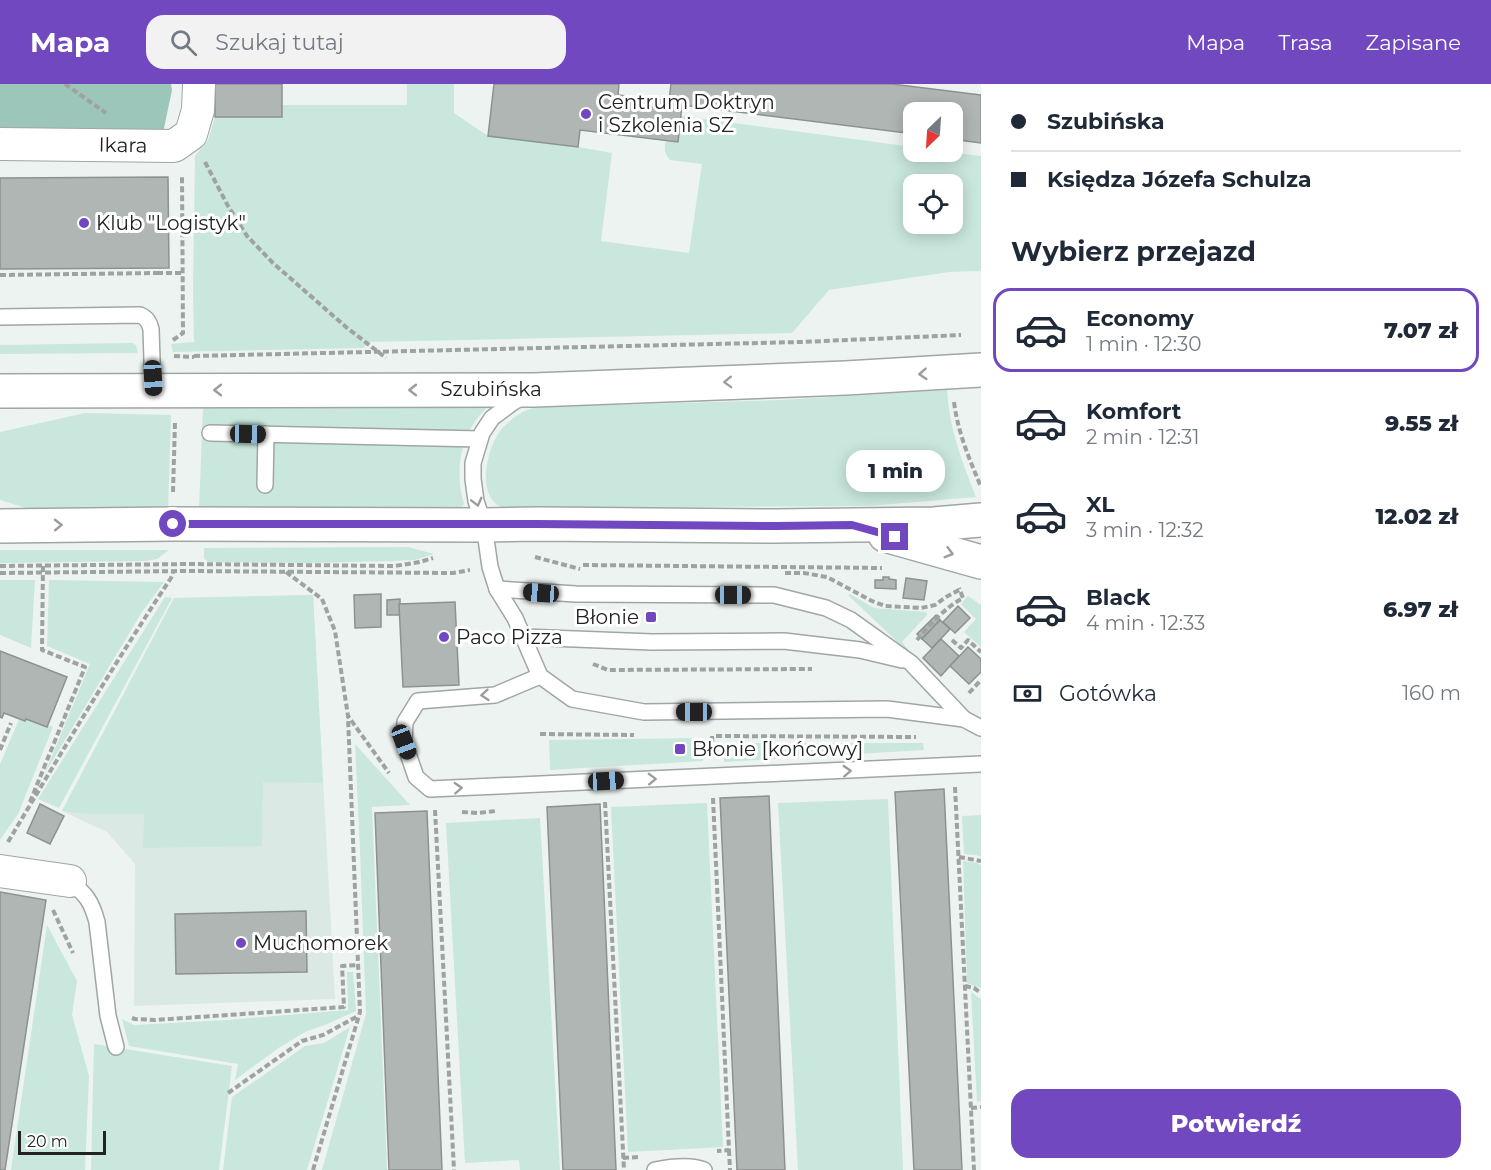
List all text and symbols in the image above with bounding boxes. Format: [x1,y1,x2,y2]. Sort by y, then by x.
search box [146,15,566,69]
text: Mapa [30,25,110,59]
icon: search [167,26,200,59]
text: Szukaj tutaj [215,29,344,56]
text: Mapa [1186,30,1245,55]
text: Trasa [1278,30,1333,55]
text: Zapisane [1366,30,1461,55]
place label: Centrum Doktryn i Szkolenia SZ [598,90,775,137]
north arrow [903,102,963,162]
map controls [903,102,963,234]
marker: Centrum Doktryn i Szkolenia SZ [579,107,593,121]
text: Szubińska [1047,108,1165,135]
street label: Ikara [98,133,148,157]
text: Księdza Józefa Schulza [1047,166,1312,193]
button: locate [903,174,963,234]
place label: Klub "Logistyk" [96,211,246,235]
marker: Klub "Logistyk" [77,216,91,230]
text: Wybierz przejazd [1011,235,1256,268]
icon: car [1014,303,1068,357]
text: Economy [1086,305,1194,332]
text: 7.07 zł [1384,317,1458,344]
text: 1 min · 12:30 [1086,332,1201,356]
car [143,360,163,396]
one-way arrow [918,367,927,380]
one-way arrow [723,376,732,389]
street label: Szubińska [440,377,542,401]
one-way arrow [213,384,222,396]
one-way arrow [408,384,417,396]
icon: car [1014,396,1068,450]
text: Komfort [1086,398,1181,425]
text: 9.55 zł [1385,410,1458,437]
car [230,425,266,443]
text: 2 min · 12:31 [1086,425,1200,449]
callout: 1 min [846,450,944,492]
text: 1 min [868,459,923,483]
icon: car [1014,489,1068,543]
text: XL [1086,491,1115,518]
one-way arrow [470,497,483,507]
text: 12.02 zł [1375,503,1458,530]
route start [159,510,186,537]
text: 3 min · 12:32 [1086,518,1204,542]
one-way arrow [54,519,63,531]
route end [881,523,908,550]
one-way arrow [943,546,954,558]
icon: car [1014,582,1068,636]
car [522,583,560,603]
text: Black [1086,584,1150,611]
car [715,586,751,604]
text: 6.97 zł [1383,596,1458,623]
place label: Błonie [575,605,639,629]
marker: Błonie [644,610,658,624]
text: 4 min · 12:33 [1086,611,1205,635]
place label: Paco Pizza [456,625,563,649]
marker: Paco Pizza [437,630,451,644]
icon: cash [1011,677,1044,710]
text: Gotówka [1059,680,1157,707]
text: 160 m [1402,681,1461,705]
one-way arrow [481,688,490,701]
car [676,703,712,721]
car [389,722,419,762]
place label: Błonie [końcowy] [692,737,863,761]
marker: Błonie [końcowy] [673,742,687,756]
one-way arrow [843,764,852,777]
car [588,771,624,791]
one-way arrow [648,773,657,786]
one-way arrow [453,781,462,794]
place label: Muchomorek [253,931,388,955]
marker: Muchomorek [234,936,248,950]
button: Potwierdź [1011,1089,1461,1158]
scale bar [18,1128,106,1156]
text: 20 m [27,1132,68,1151]

